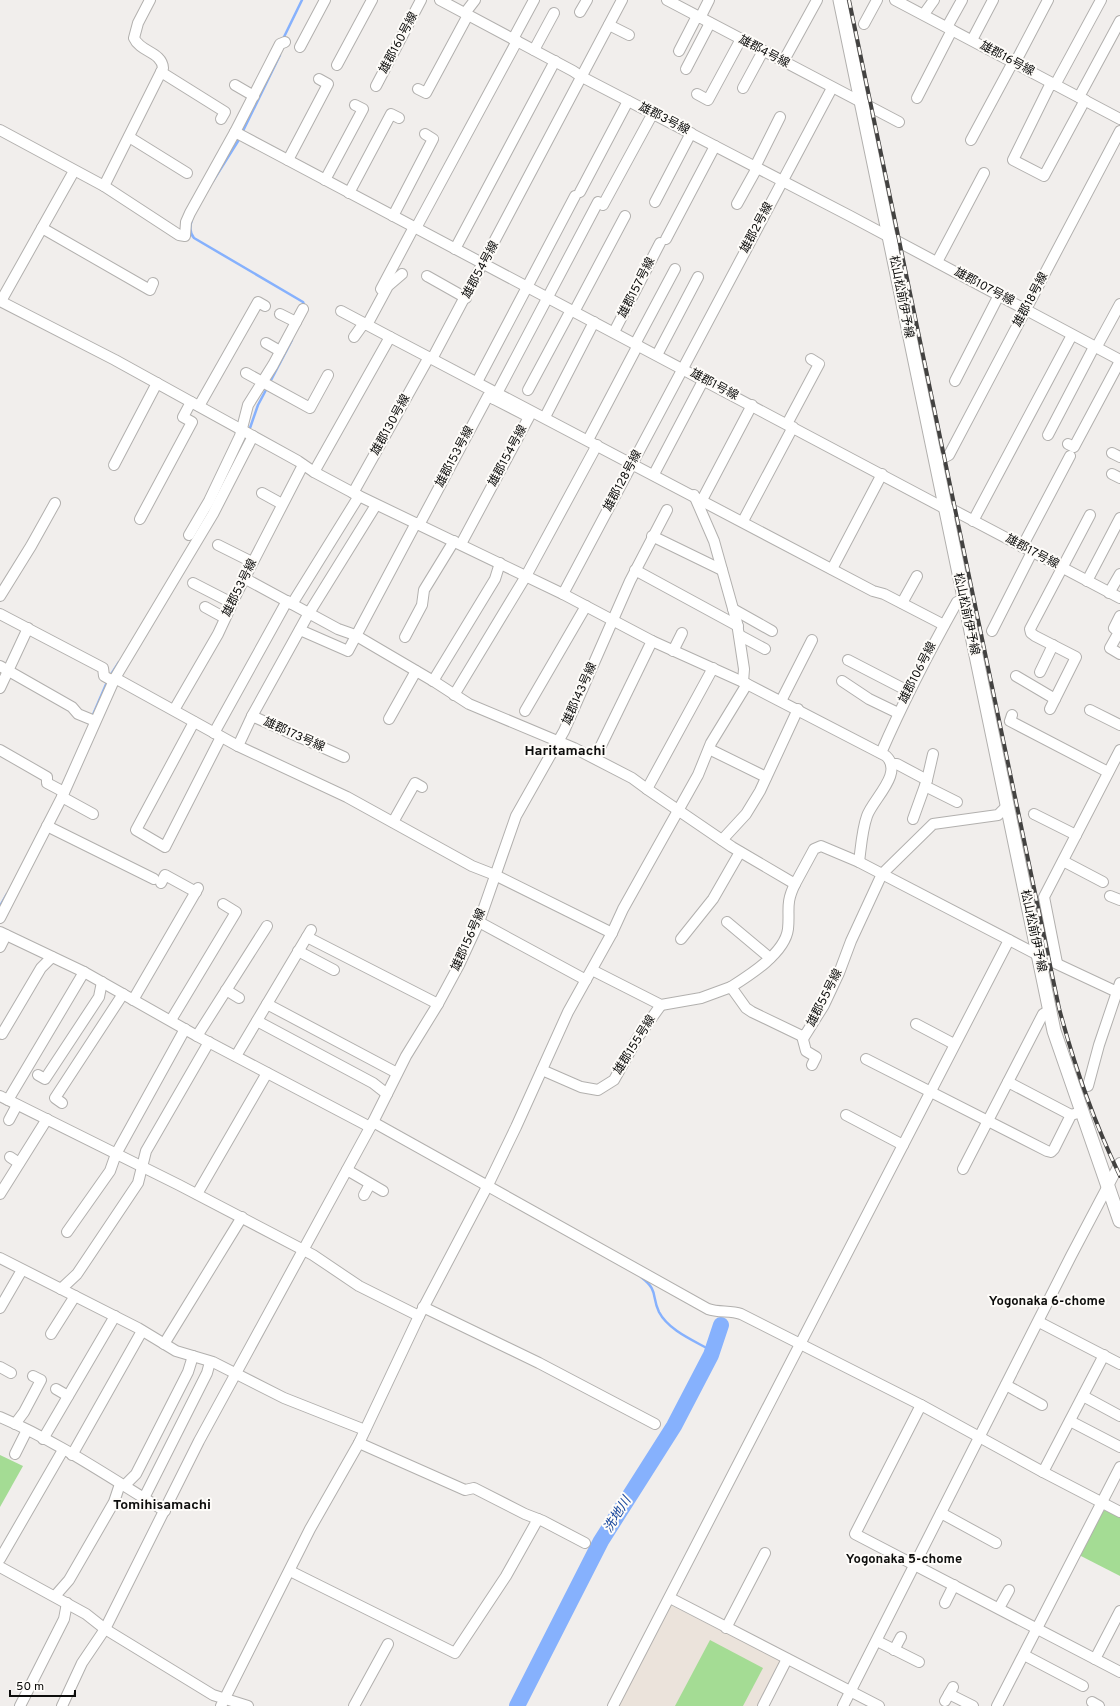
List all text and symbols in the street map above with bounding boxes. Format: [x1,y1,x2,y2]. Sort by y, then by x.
street label: 雄郡160号線 [376,10,422,76]
street label: 雄郡4号線 [736,32,792,72]
street label: 雄郡16号線 [977,38,1037,80]
street label: 雄郡3号線 [636,99,692,139]
street label: 雄郡2号線 [737,200,777,256]
street label: 雄郡54号線 [459,238,503,302]
street label: 松山松前伊予線 [885,254,917,340]
street label: 雄郡157号線 [615,255,659,321]
street label: 雄郡107号線 [951,264,1017,310]
street label: 雄郡18号線 [1010,270,1052,330]
street label: 雄郡1号線 [687,366,741,404]
street label: 雄郡130号線 [368,392,414,458]
street label: 雄郡154号線 [485,422,531,490]
street label: 雄郡153号線 [432,424,478,490]
street label: 雄郡128号線 [600,448,646,514]
street label: 雄郡17号線 [1002,531,1062,573]
street label: 雄郡53号線 [219,556,261,620]
street label: 松山松前伊予線 [949,571,983,657]
street label: 雄郡106号線 [896,639,940,707]
street label: 雄郡143号線 [559,660,601,728]
street label: 雄郡173号線 [261,714,327,756]
district label: Haritamachi [525,743,606,760]
street label: 松山松前伊予線 [1016,888,1050,974]
street label: 雄郡156号線 [448,906,490,974]
street label: 雄郡55号線 [804,966,846,1030]
street label: 雄郡155号線 [610,1012,660,1078]
district label: Yogonaka 6-chome [989,1294,1105,1310]
water label: 洗地川 [601,1493,636,1536]
district label: Tomihisamachi [113,1497,211,1514]
district label: Yogonaka 5-chome [846,1552,962,1568]
scale bar [10,1672,75,1698]
text: 50 m [16,1679,44,1695]

